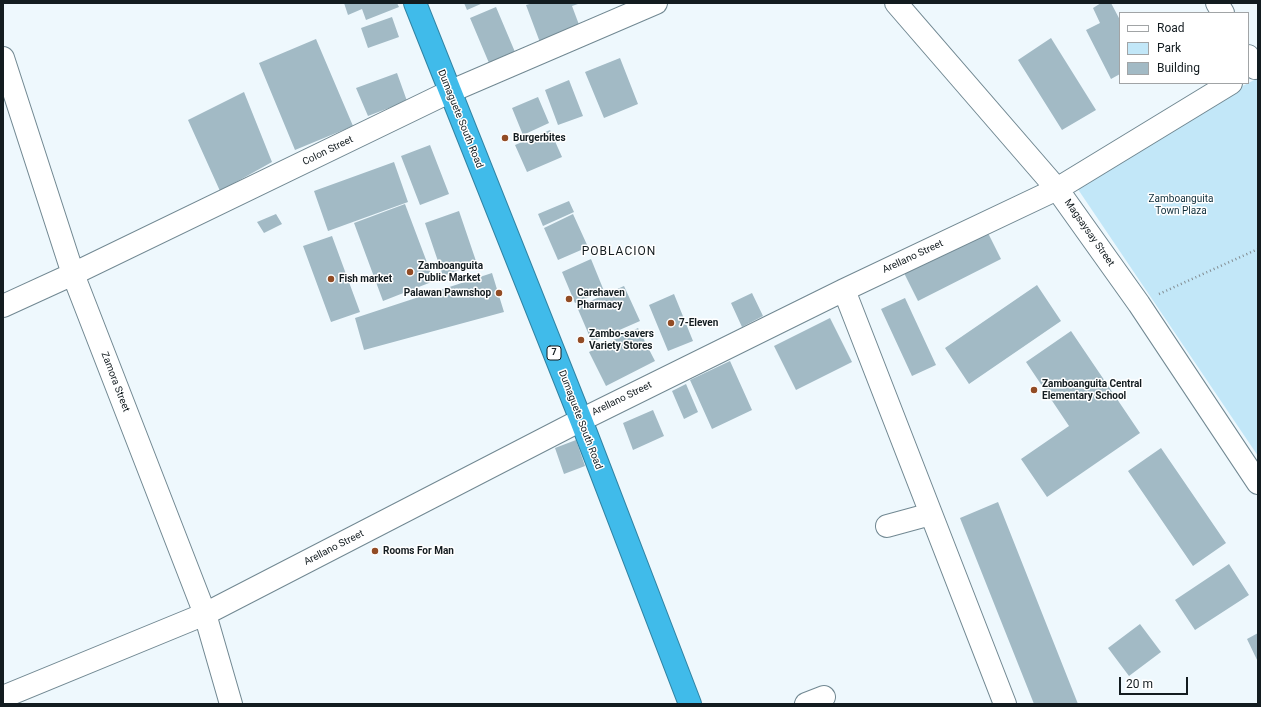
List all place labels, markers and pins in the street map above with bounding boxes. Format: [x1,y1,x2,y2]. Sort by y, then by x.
place label: Burgerbites [513,132,566,144]
marker: Burgerbites [500,133,510,143]
place label: Zamboanguita Public Market [418,260,483,284]
marker: Zamboanguita Public Market [405,267,415,277]
place label: Fish market [339,273,392,285]
marker: Fish market [326,274,336,284]
place label: Palawan Pawnshop [404,287,491,299]
place label: Carehaven Pharmacy [577,287,625,310]
marker: Palawan Pawnshop [494,288,504,298]
marker: Carehaven Pharmacy [564,294,574,304]
place label: 7-Eleven [679,317,718,329]
marker: 7-Eleven [666,318,676,328]
place label: Zambo-savers Variety Stores [589,328,654,352]
marker: Zambo-savers Variety Stores [576,335,586,345]
place label: Zamboanguita Central Elementary School [1042,378,1142,402]
marker: Zamboanguita Central Elementary School [1029,385,1039,395]
place label: Rooms For Man [383,545,454,557]
marker: Rooms For Man [370,546,380,556]

